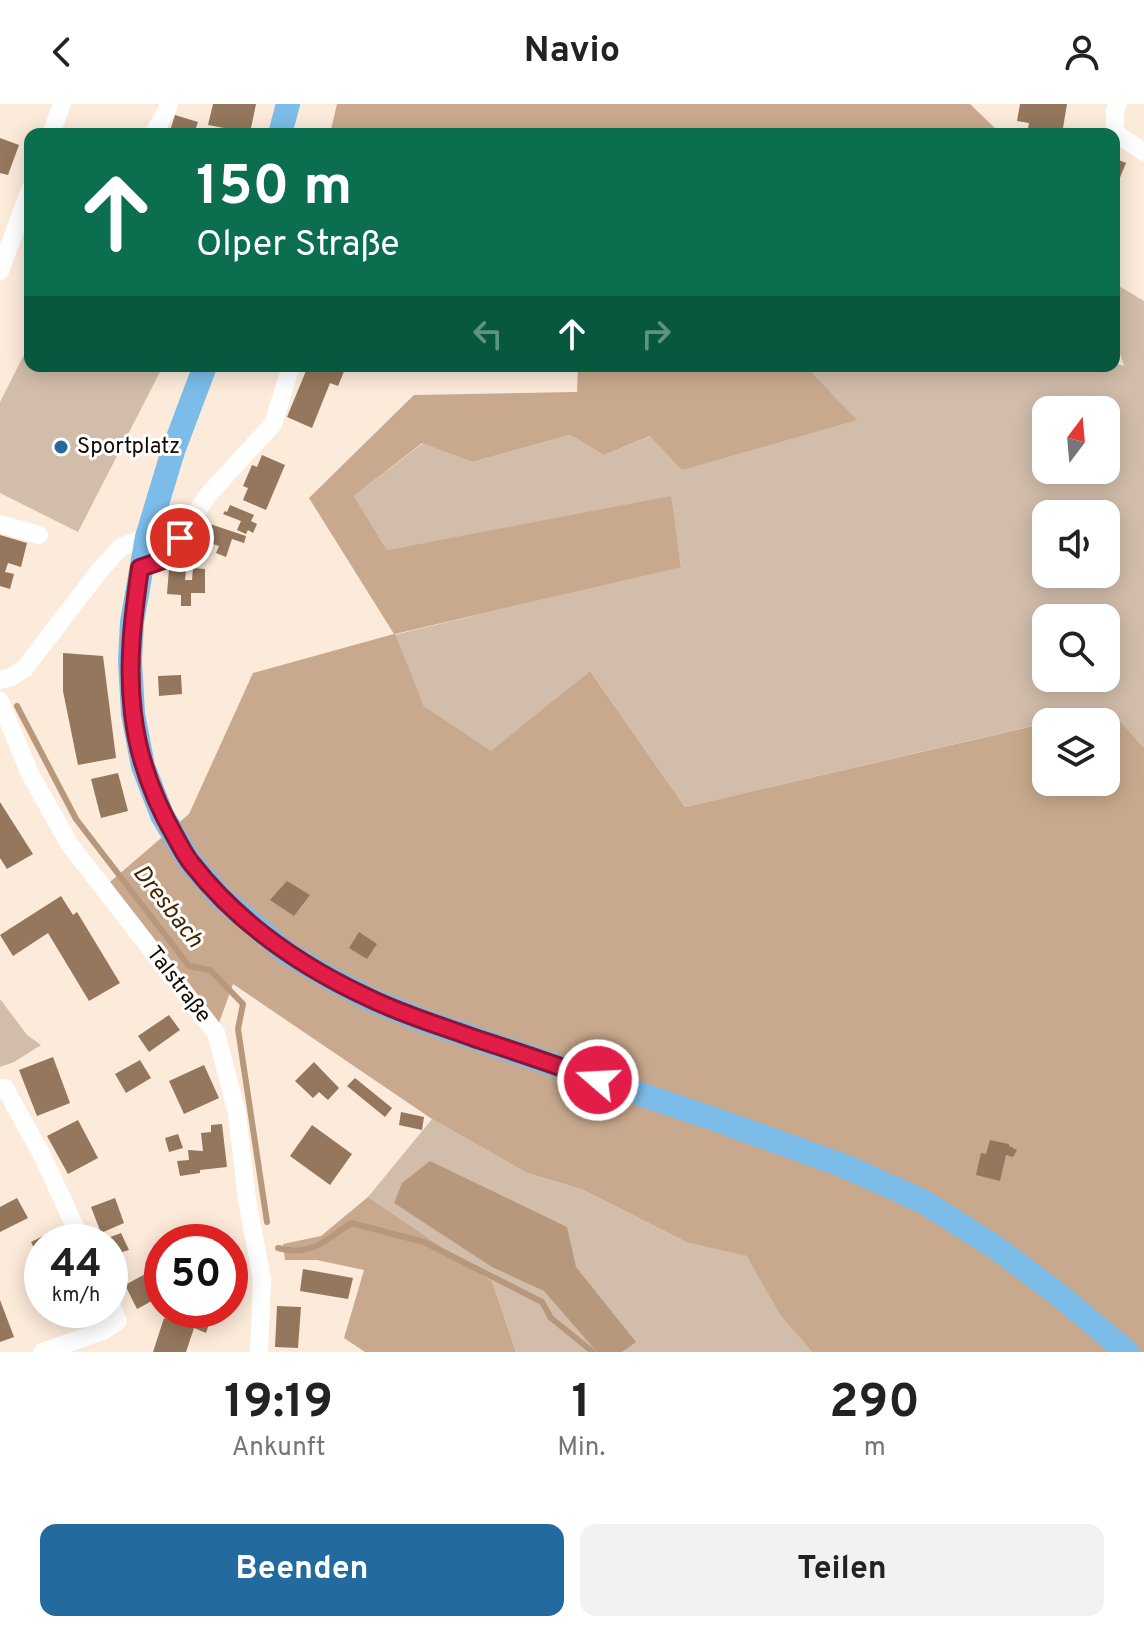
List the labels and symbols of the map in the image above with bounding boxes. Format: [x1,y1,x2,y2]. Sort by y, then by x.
north arrow [1032,396,1120,484]
place label: Sportplatz [77,434,180,461]
marker: Sportplatz [52,438,70,456]
pin [146,504,214,572]
water label: Dresbach [125,859,209,955]
street label: Talstraße [140,941,216,1029]
position arrow [556,1038,640,1122]
speed limit sign: 50 [144,1224,248,1328]

